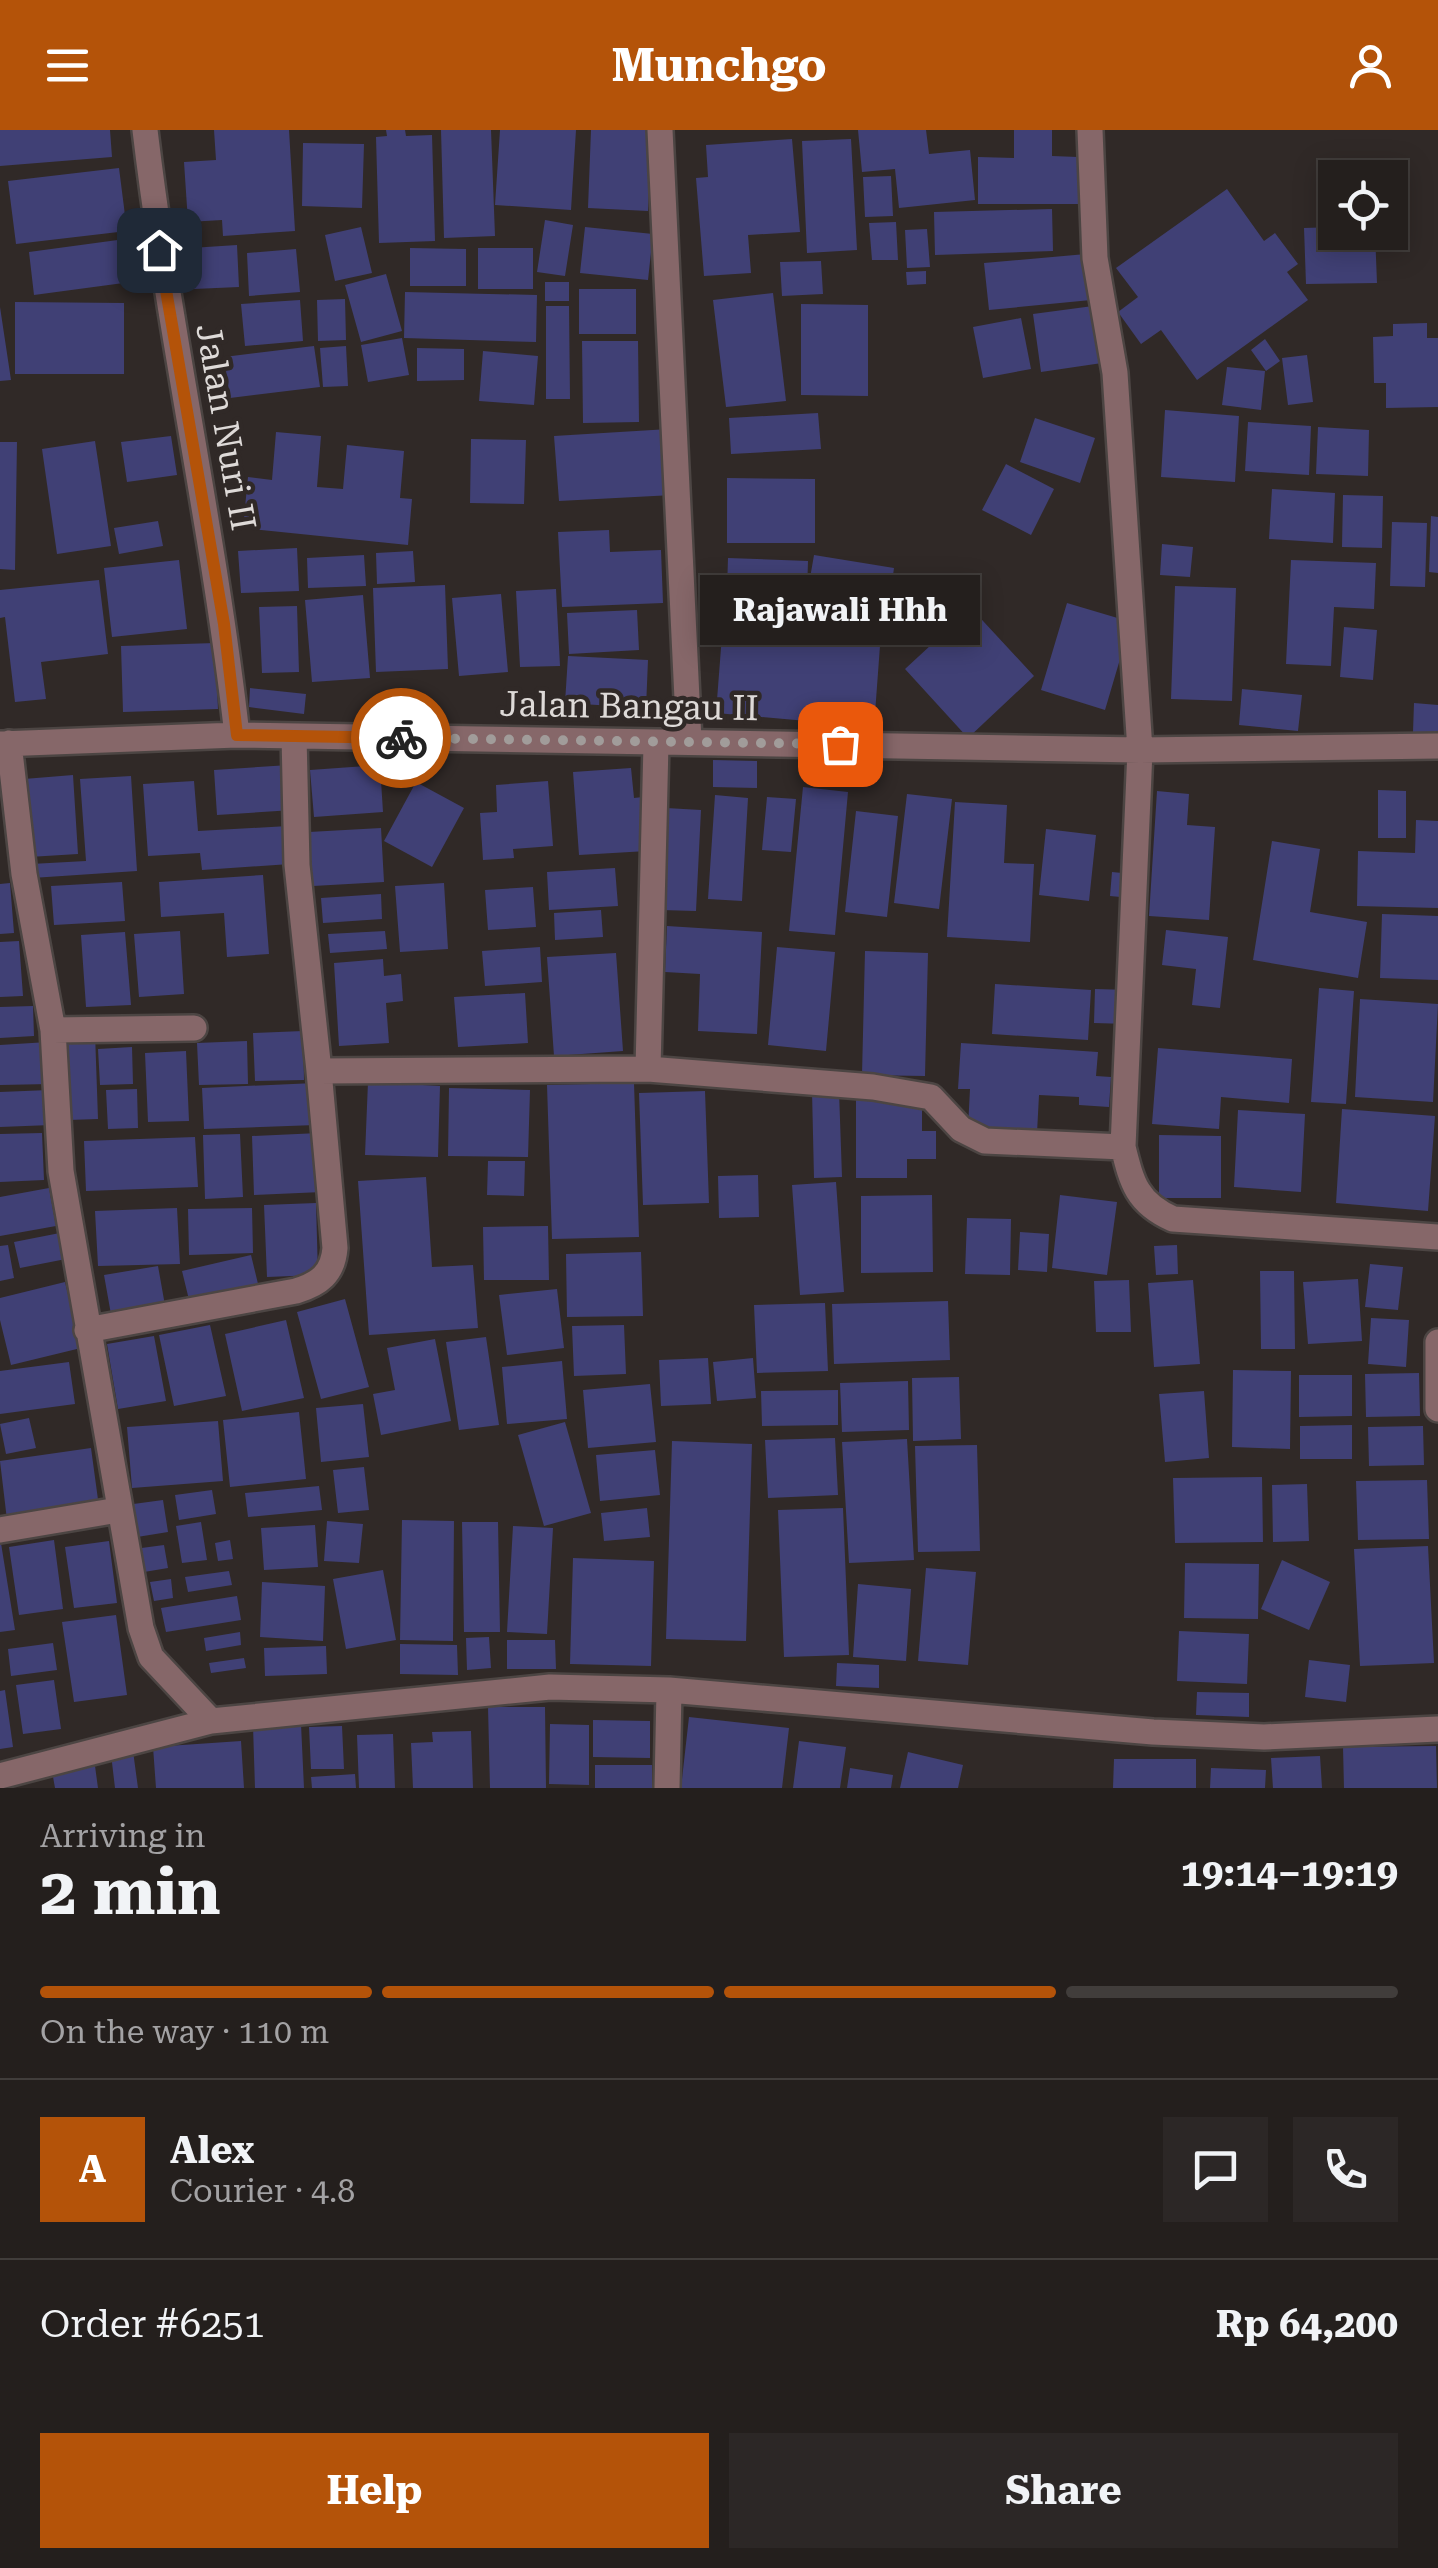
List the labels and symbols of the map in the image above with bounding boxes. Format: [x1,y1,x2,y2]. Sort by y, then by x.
pin [117,208,202,293]
street label: Jalan Nuri II [187,320,264,534]
callout: Rajawali Hhh [700,574,980,644]
street label: Jalan Bangau II [499,684,759,729]
courier [351,688,451,788]
pin [798,702,883,787]

